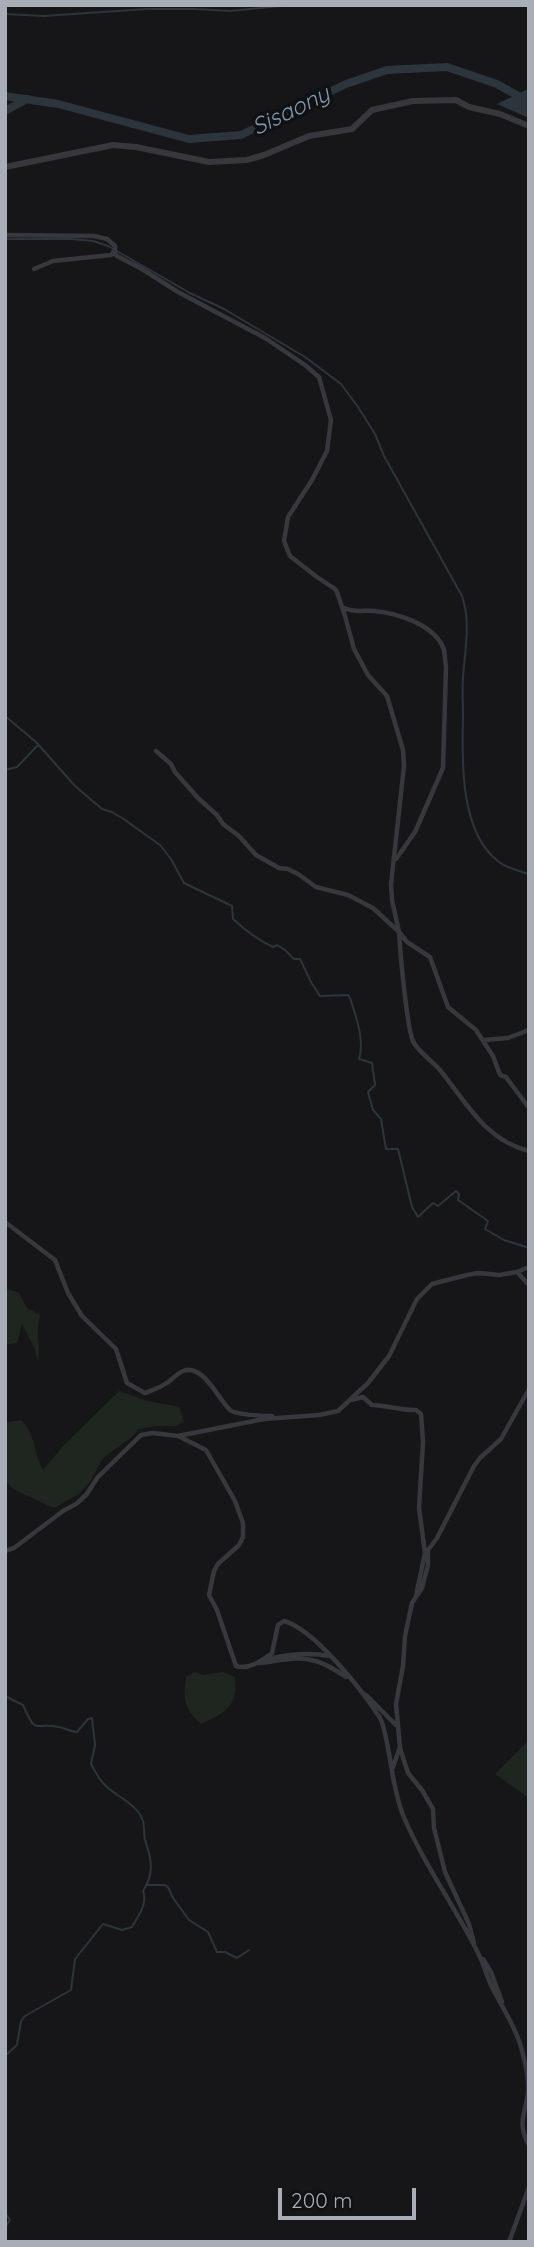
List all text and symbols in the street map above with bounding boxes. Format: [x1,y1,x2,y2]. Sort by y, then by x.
water label: Sisaony [248,80,334,142]
scale bar [282,2174,420,2218]
text: 200 m [291,2187,353,2213]

